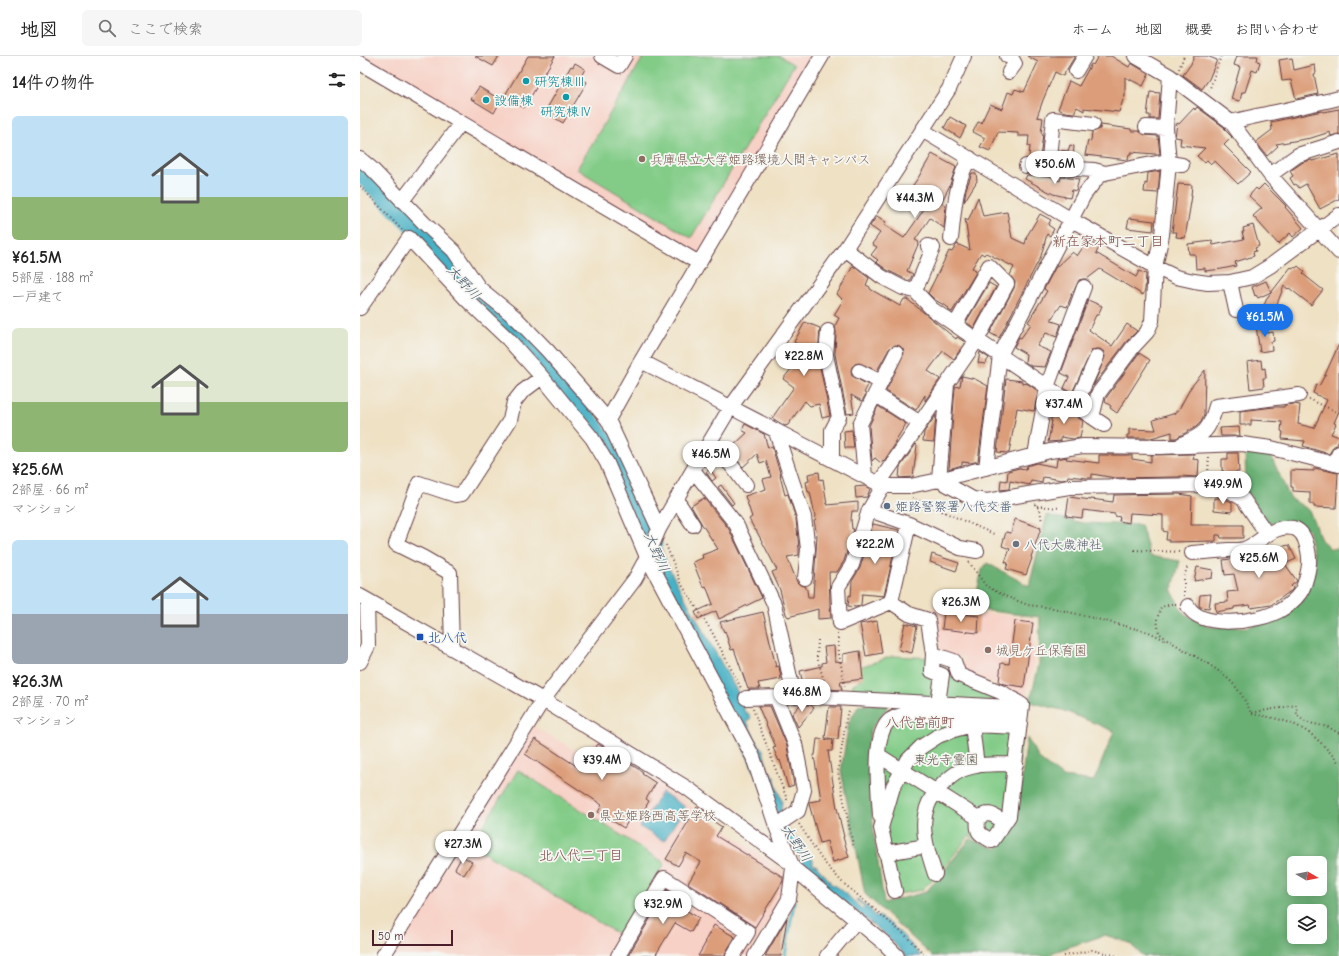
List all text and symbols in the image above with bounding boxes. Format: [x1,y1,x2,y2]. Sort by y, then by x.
search box [82,10,362,46]
icon: search [96,17,118,39]
text: 地図 [20,19,58,41]
text: ここで検索 [128,20,203,38]
text: ホーム [1072,21,1113,38]
text: 地図 [1135,21,1163,38]
text: 概要 [1185,21,1213,38]
text: お問い合わせ [1235,21,1319,38]
icon: filters [326,69,348,91]
text: 14件の物件 [12,73,94,92]
place label: 研究棟Ⅲ [534,74,586,89]
marker: 研究棟Ⅲ [521,76,531,86]
marker: 研究棟Ⅳ [561,92,571,102]
place label: 設備棟 [494,93,533,108]
marker: 設備棟 [481,95,491,105]
place label: 研究棟Ⅳ [540,104,592,119]
icon: home [144,142,216,214]
pin: ¥50.6M [1022,151,1088,185]
place label: 兵庫県立大学姫路環境人間キャンパス [650,152,870,167]
marker: 兵庫県立大学姫路環境人間キャンパス [637,154,647,164]
text: ¥50.6M [1035,156,1075,171]
pin: ¥44.3M [882,185,948,219]
text: ¥44.3M [896,190,934,205]
district label: 新在家本町二丁目 [1052,233,1164,250]
text: ¥61.5M [12,248,62,267]
water label: 大野川 [443,261,484,303]
text: 5部屋 · 188 m² [12,270,93,285]
text: 一戸建て [12,289,64,304]
pin: ¥61.5M [1232,304,1298,338]
text: ¥61.5M [1246,309,1284,324]
pin: ¥22.8M [771,343,837,377]
text: ¥22.8M [785,348,823,363]
icon: home [144,354,216,426]
pin: ¥37.4M [1031,391,1097,425]
text: ¥37.4M [1045,396,1083,411]
pin: ¥46.5M [678,441,744,475]
text: ¥46.5M [691,446,731,461]
text: ¥25.6M [12,460,64,479]
pin: ¥49.9M [1190,471,1256,505]
text: ¥49.9M [1204,476,1242,491]
text: 2部屋 · 66 m² [12,482,88,497]
place label: 姫路警察署八代交番 [895,499,1012,514]
text: マンション [12,501,76,516]
marker: 姫路警察署八代交番 [882,501,892,511]
water label: 大野川 [640,530,673,575]
pin: ¥22.2M [842,531,908,565]
text: ¥22.2M [856,536,894,551]
place label: 八代大歳神社 [1024,537,1102,552]
marker: 八代大歳神社 [1011,539,1021,549]
pin: ¥25.6M [1226,545,1292,579]
text: ¥25.6M [1239,550,1279,565]
icon: home [144,566,216,638]
pin: ¥26.3M [928,589,994,623]
text: ¥26.3M [942,594,980,609]
place label: 北八代 [428,630,467,645]
marker: 北八代 [415,632,425,642]
place label: 城見ケ丘保育園 [996,643,1087,658]
marker: 城見ケ丘保育園 [983,645,993,655]
text: ¥26.3M [12,672,63,691]
pin: ¥46.8M [769,679,835,713]
text: ¥46.8M [783,684,821,699]
text: 2部屋 · 70 m² [12,694,88,709]
text: マンション [12,713,76,728]
district label: 八代宮前町 [885,714,955,731]
pin: ¥39.4M [569,747,635,781]
text: ¥39.4M [583,752,621,767]
park label: 東光寺霊園 [913,752,979,767]
place label: 県立姫路西高等学校 [599,808,716,823]
marker: 県立姫路西高等学校 [586,810,596,820]
water label: 大野川 [778,821,815,865]
pin: ¥27.3M [430,831,496,865]
text: ¥27.3M [444,836,482,851]
district label: 北八代二丁目 [539,847,623,864]
north arrow [1287,856,1327,896]
map controls [1287,856,1327,944]
pin: ¥32.9M [630,891,696,925]
text: ¥32.9M [644,896,682,911]
button: layers [1287,904,1327,944]
scale bar [372,928,453,947]
text: 50 m [378,930,403,943]

